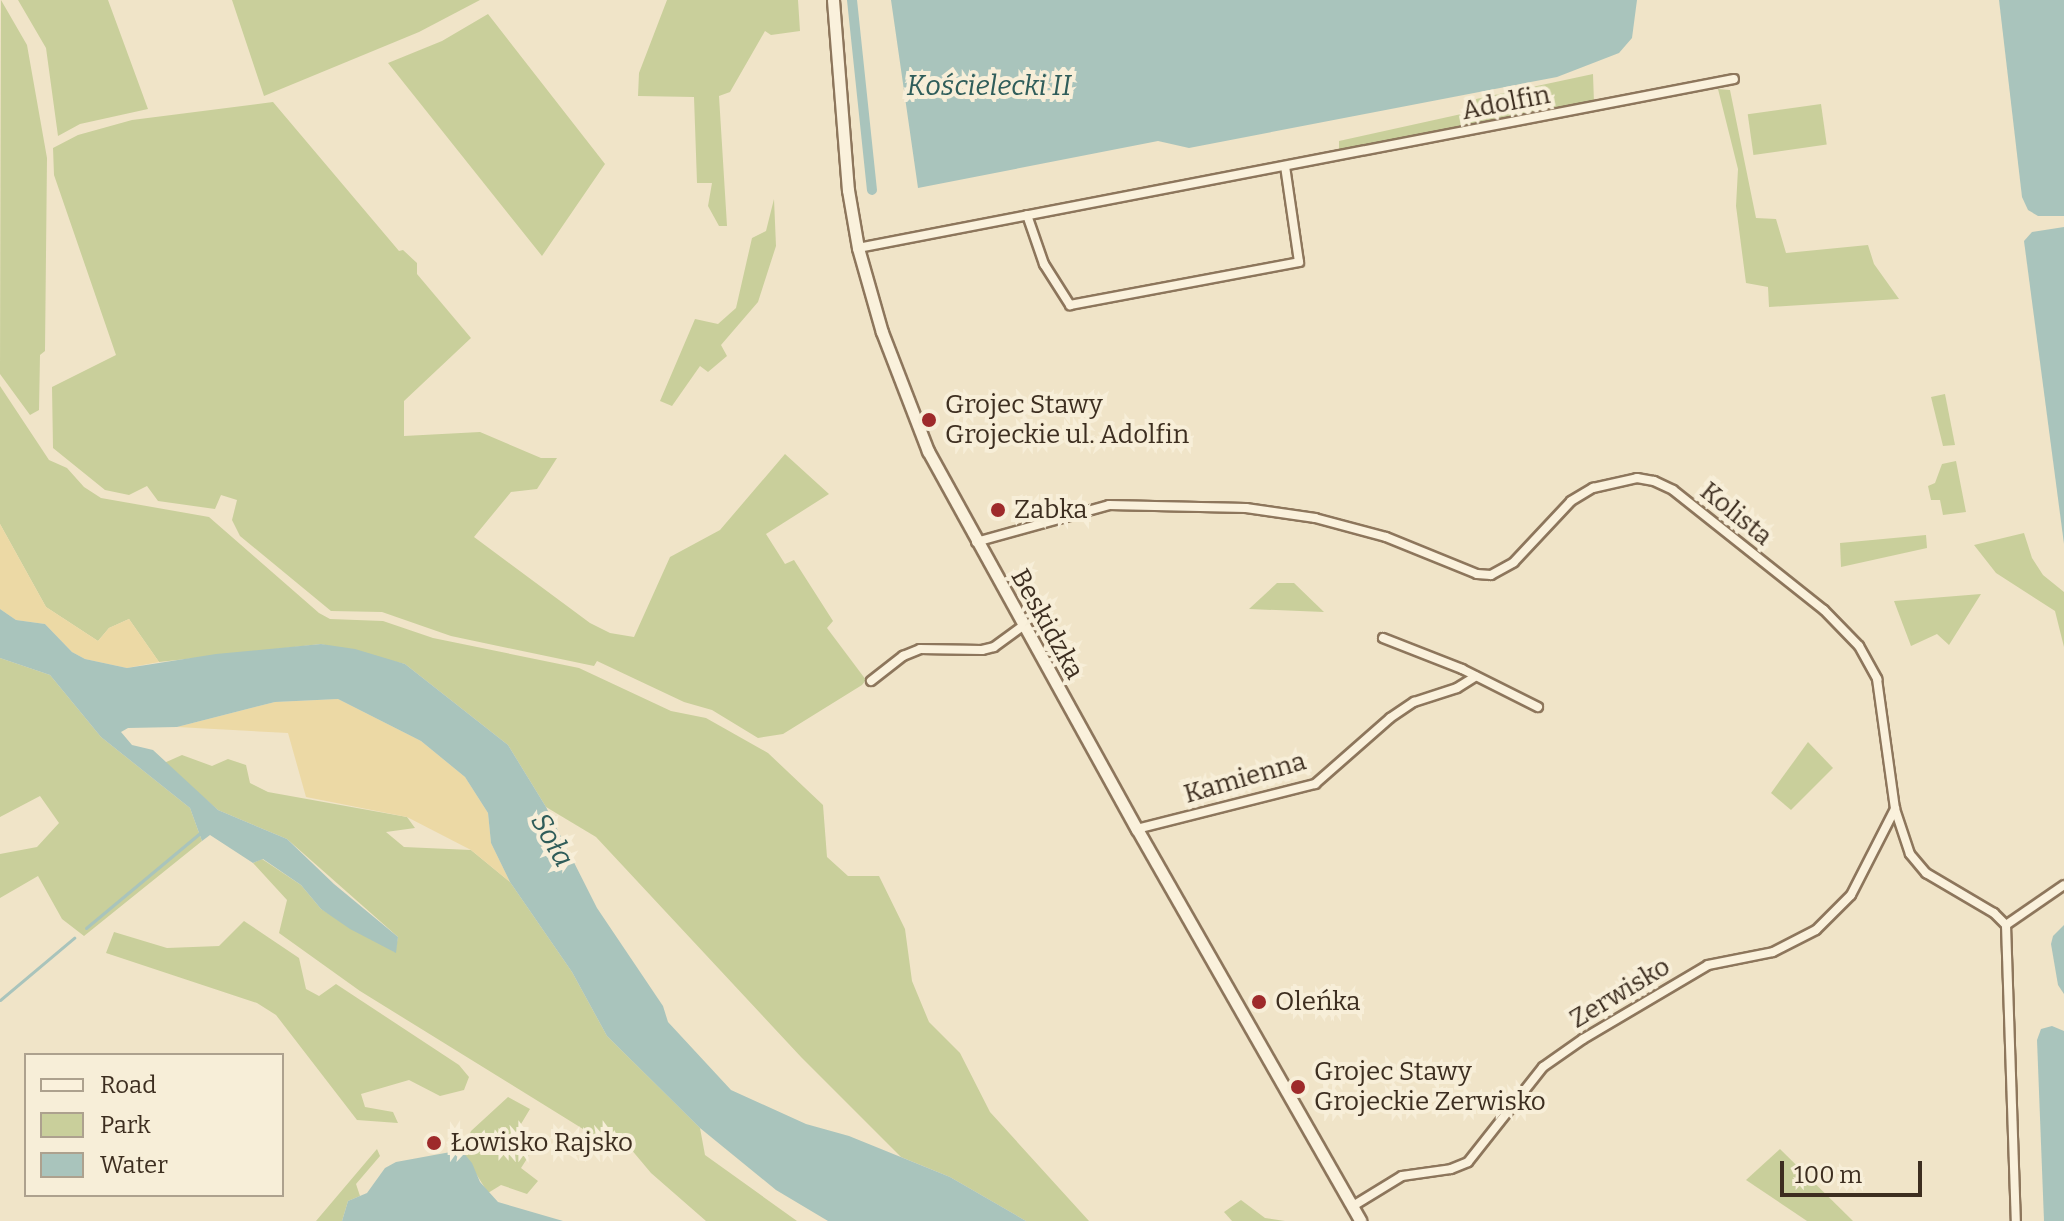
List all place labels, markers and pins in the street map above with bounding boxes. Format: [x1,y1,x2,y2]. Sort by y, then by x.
place label: Grojec Stawy Grojeckie ul. Adolfin [945,389,1189,450]
marker: Grojec Stawy Grojeckie ul. Adolfin [920,411,938,429]
place label: Zabka [1014,494,1088,526]
marker: Zabka [989,501,1007,519]
place label: Oleńka [1275,986,1361,1018]
marker: Oleńka [1250,993,1268,1011]
place label: Grojec Stawy Grojeckie Zerwisko [1314,1056,1546,1118]
marker: Grojec Stawy Grojeckie Zerwisko [1289,1078,1307,1096]
place label: Łowisko Rajsko [450,1127,633,1159]
marker: Łowisko Rajsko [425,1134,443,1152]

